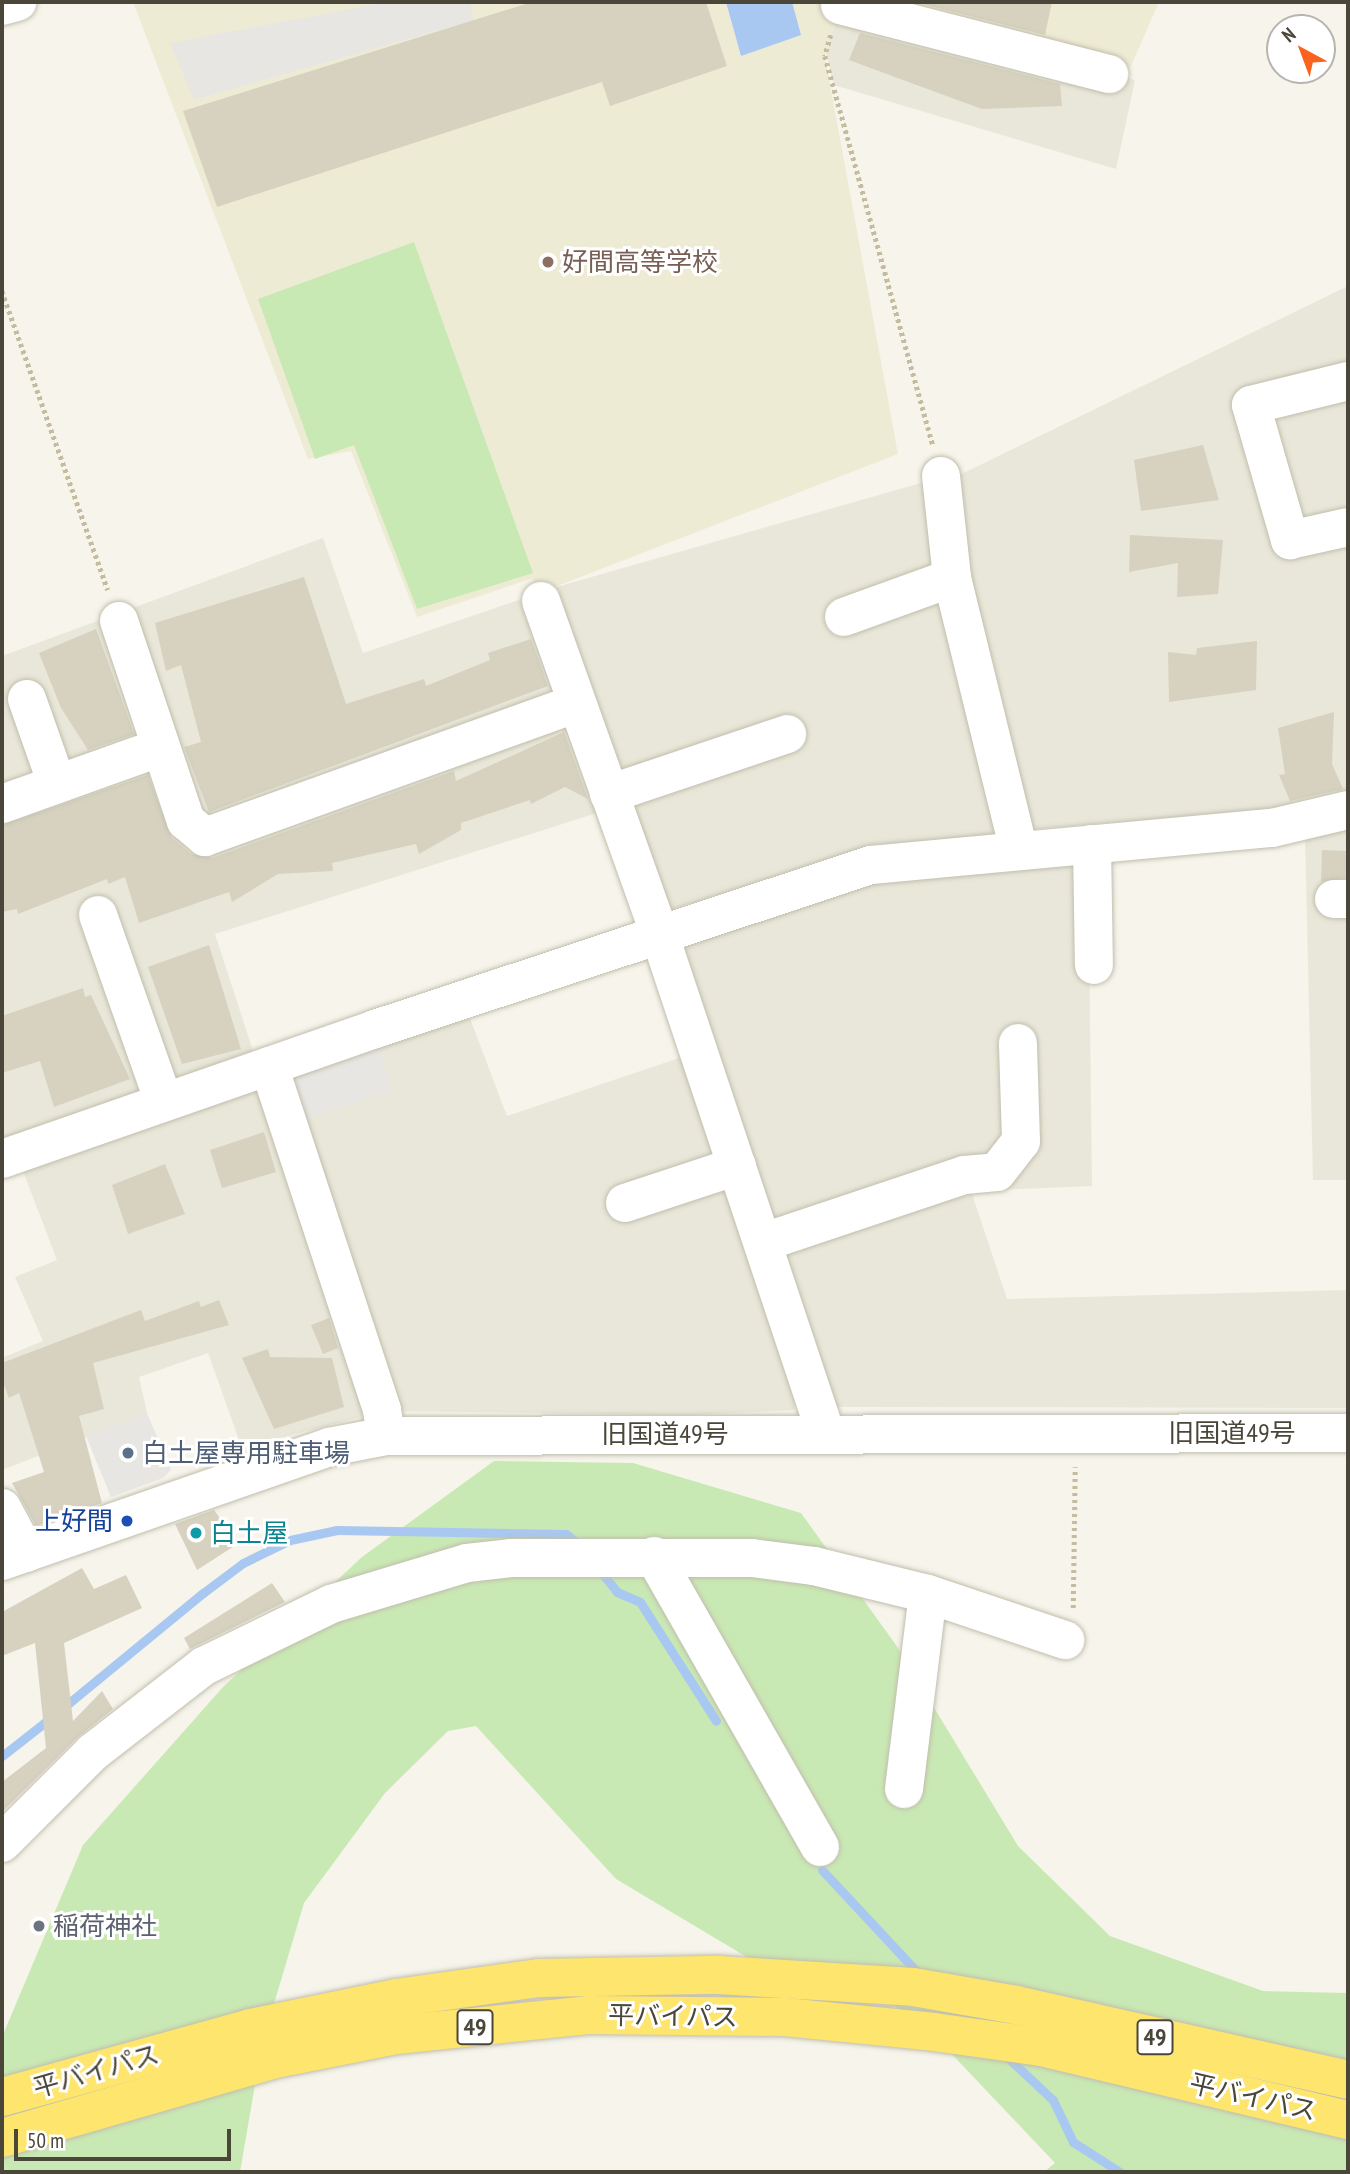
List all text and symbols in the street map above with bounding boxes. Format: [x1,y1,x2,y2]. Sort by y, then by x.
north arrow [1266,14,1336,84]
text: N [1277,22,1300,47]
place label: 好間高等学校 [562,246,718,278]
marker: 好間高等学校 [540,254,556,270]
street label: 旧国道49号 [1168,1417,1296,1449]
street label: 旧国道49号 [601,1418,729,1450]
place label: 白土屋専用駐車場 [142,1437,350,1469]
marker: 白土屋専用駐車場 [120,1445,136,1461]
place label: 上好間 [35,1505,113,1537]
marker: 上好間 [119,1513,135,1529]
place label: 白土屋 [210,1517,288,1549]
marker: 白土屋 [188,1525,204,1541]
place label: 稲荷神社 [53,1910,157,1942]
marker: 稲荷神社 [31,1918,47,1934]
street label: 平バイパス [608,1999,738,2033]
road number: 49 [456,2006,494,2048]
road number: 49 [1136,2016,1174,2058]
street label: 平バイパス [29,2038,163,2104]
street label: 平バイパス [1186,2067,1320,2127]
scale bar [18,2114,234,2158]
text: 50 m [27,2127,64,2154]

